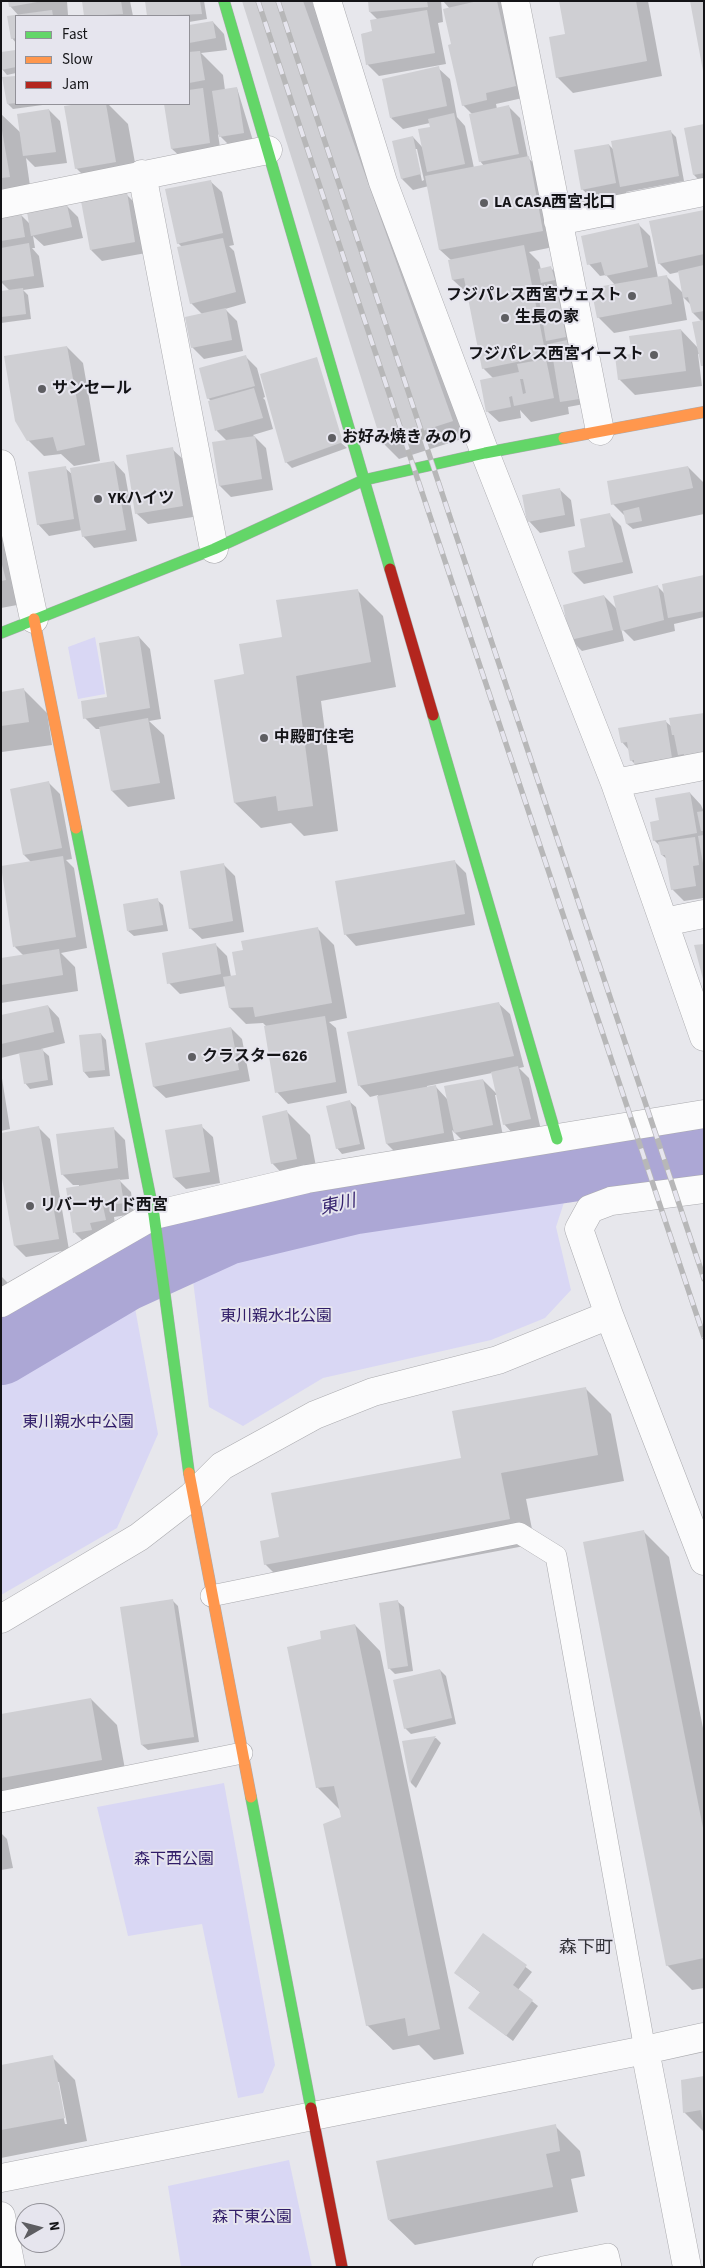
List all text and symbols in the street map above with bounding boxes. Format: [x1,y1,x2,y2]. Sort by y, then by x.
legend [15,15,190,105]
text: Fast [62,24,88,45]
text: Slow [62,49,93,70]
text: Jam [62,74,89,95]
place label: LA CASA西宮北口 [494,193,615,213]
marker: LA CASA西宮北口 [478,197,490,209]
place label: フジパレス西宮ウェスト [446,286,622,306]
marker: フジパレス西宮ウェスト [626,290,638,302]
place label: 生長の家 [515,308,579,328]
marker: 生長の家 [499,312,511,324]
place label: フジパレス西宮イースト [468,345,644,365]
marker: フジパレス西宮イースト [648,349,660,361]
place label: サンセール [52,379,132,399]
marker: サンセール [36,383,48,395]
place label: お好み焼き みのり [342,428,473,448]
marker: お好み焼き みのり [326,432,338,444]
place label: YKハイツ [108,489,174,509]
marker: YKハイツ [92,493,104,505]
place label: 中殿町住宅 [274,728,354,748]
marker: 中殿町住宅 [258,732,270,744]
place label: クラスター626 [202,1047,307,1067]
marker: クラスター626 [186,1051,198,1063]
water label: 東川 [318,1191,358,1221]
place label: リバーサイド西宮 [40,1196,168,1216]
marker: リバーサイド西宮 [24,1200,36,1212]
park label: 東川親水北公園 [220,1307,332,1327]
park label: 東川親水中公園 [22,1413,134,1433]
park label: 森下西公園 [134,1850,214,1870]
district label: 森下町 [559,1938,613,1960]
north arrow [15,2203,65,2253]
park label: 森下東公園 [212,2208,292,2228]
text: N [43,2220,64,2232]

